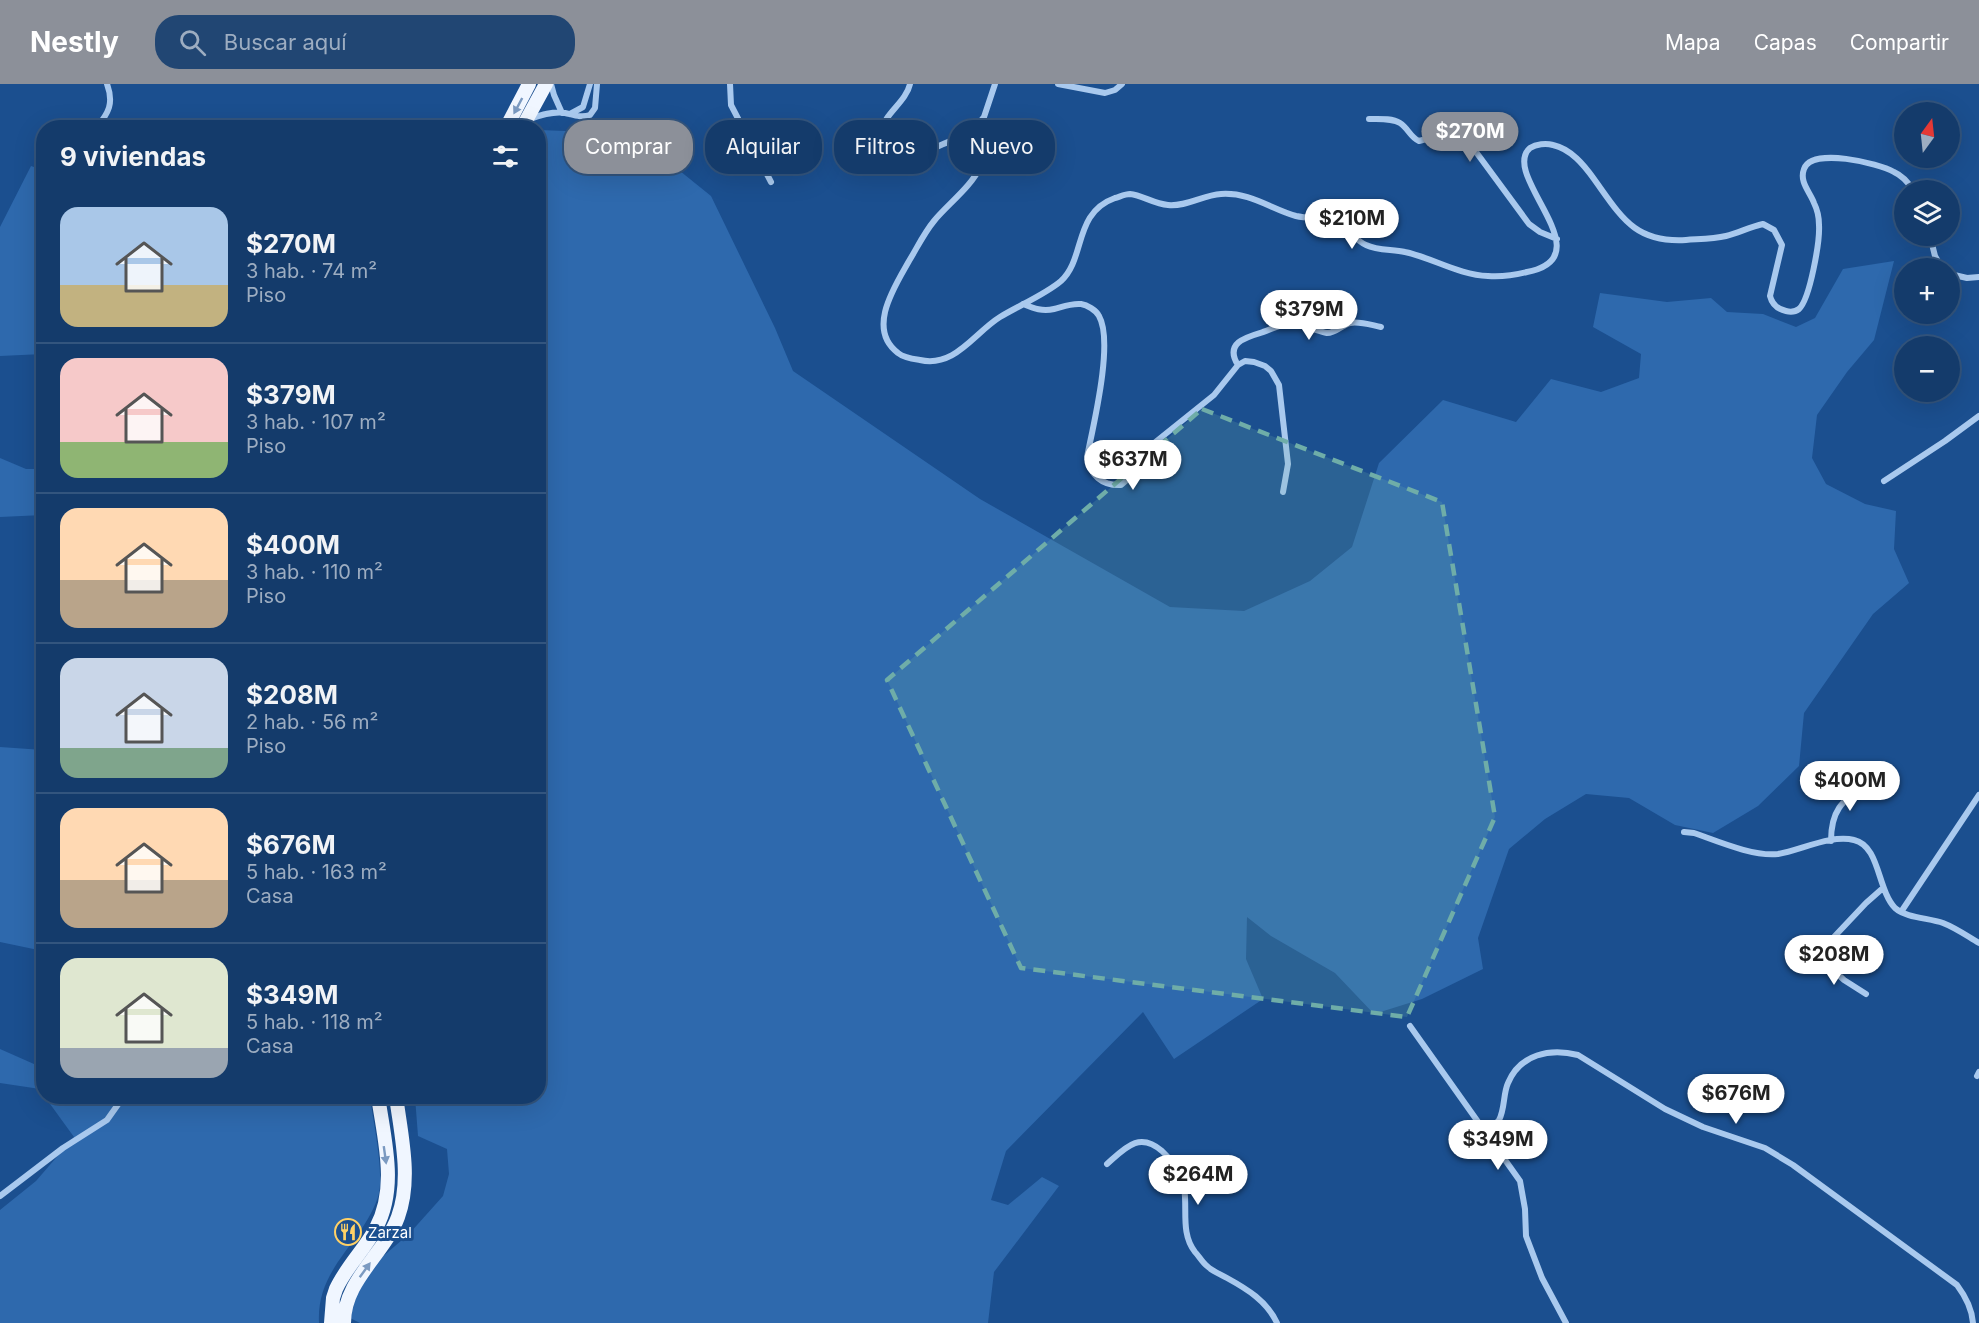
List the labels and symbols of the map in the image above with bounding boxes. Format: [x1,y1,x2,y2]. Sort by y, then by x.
one-way arrow [513,97,523,114]
north arrow [1894,102,1960,168]
pin: $270M [1428,112,1512,163]
pin: $210M [1310,199,1394,250]
pin: $379M [1267,290,1351,341]
pin: $637M [1091,440,1175,491]
pin: $400M [1808,761,1892,812]
pin: $208M [1792,935,1876,986]
pin: $676M [1694,1074,1778,1125]
pin: $349M [1456,1120,1540,1171]
one-way arrow [381,1145,390,1164]
pin: $264M [1156,1155,1240,1206]
restaurant icon: Zarzal [333,1217,363,1247]
place label: Zarzal [368,1223,412,1242]
one-way arrow [359,1263,371,1279]

